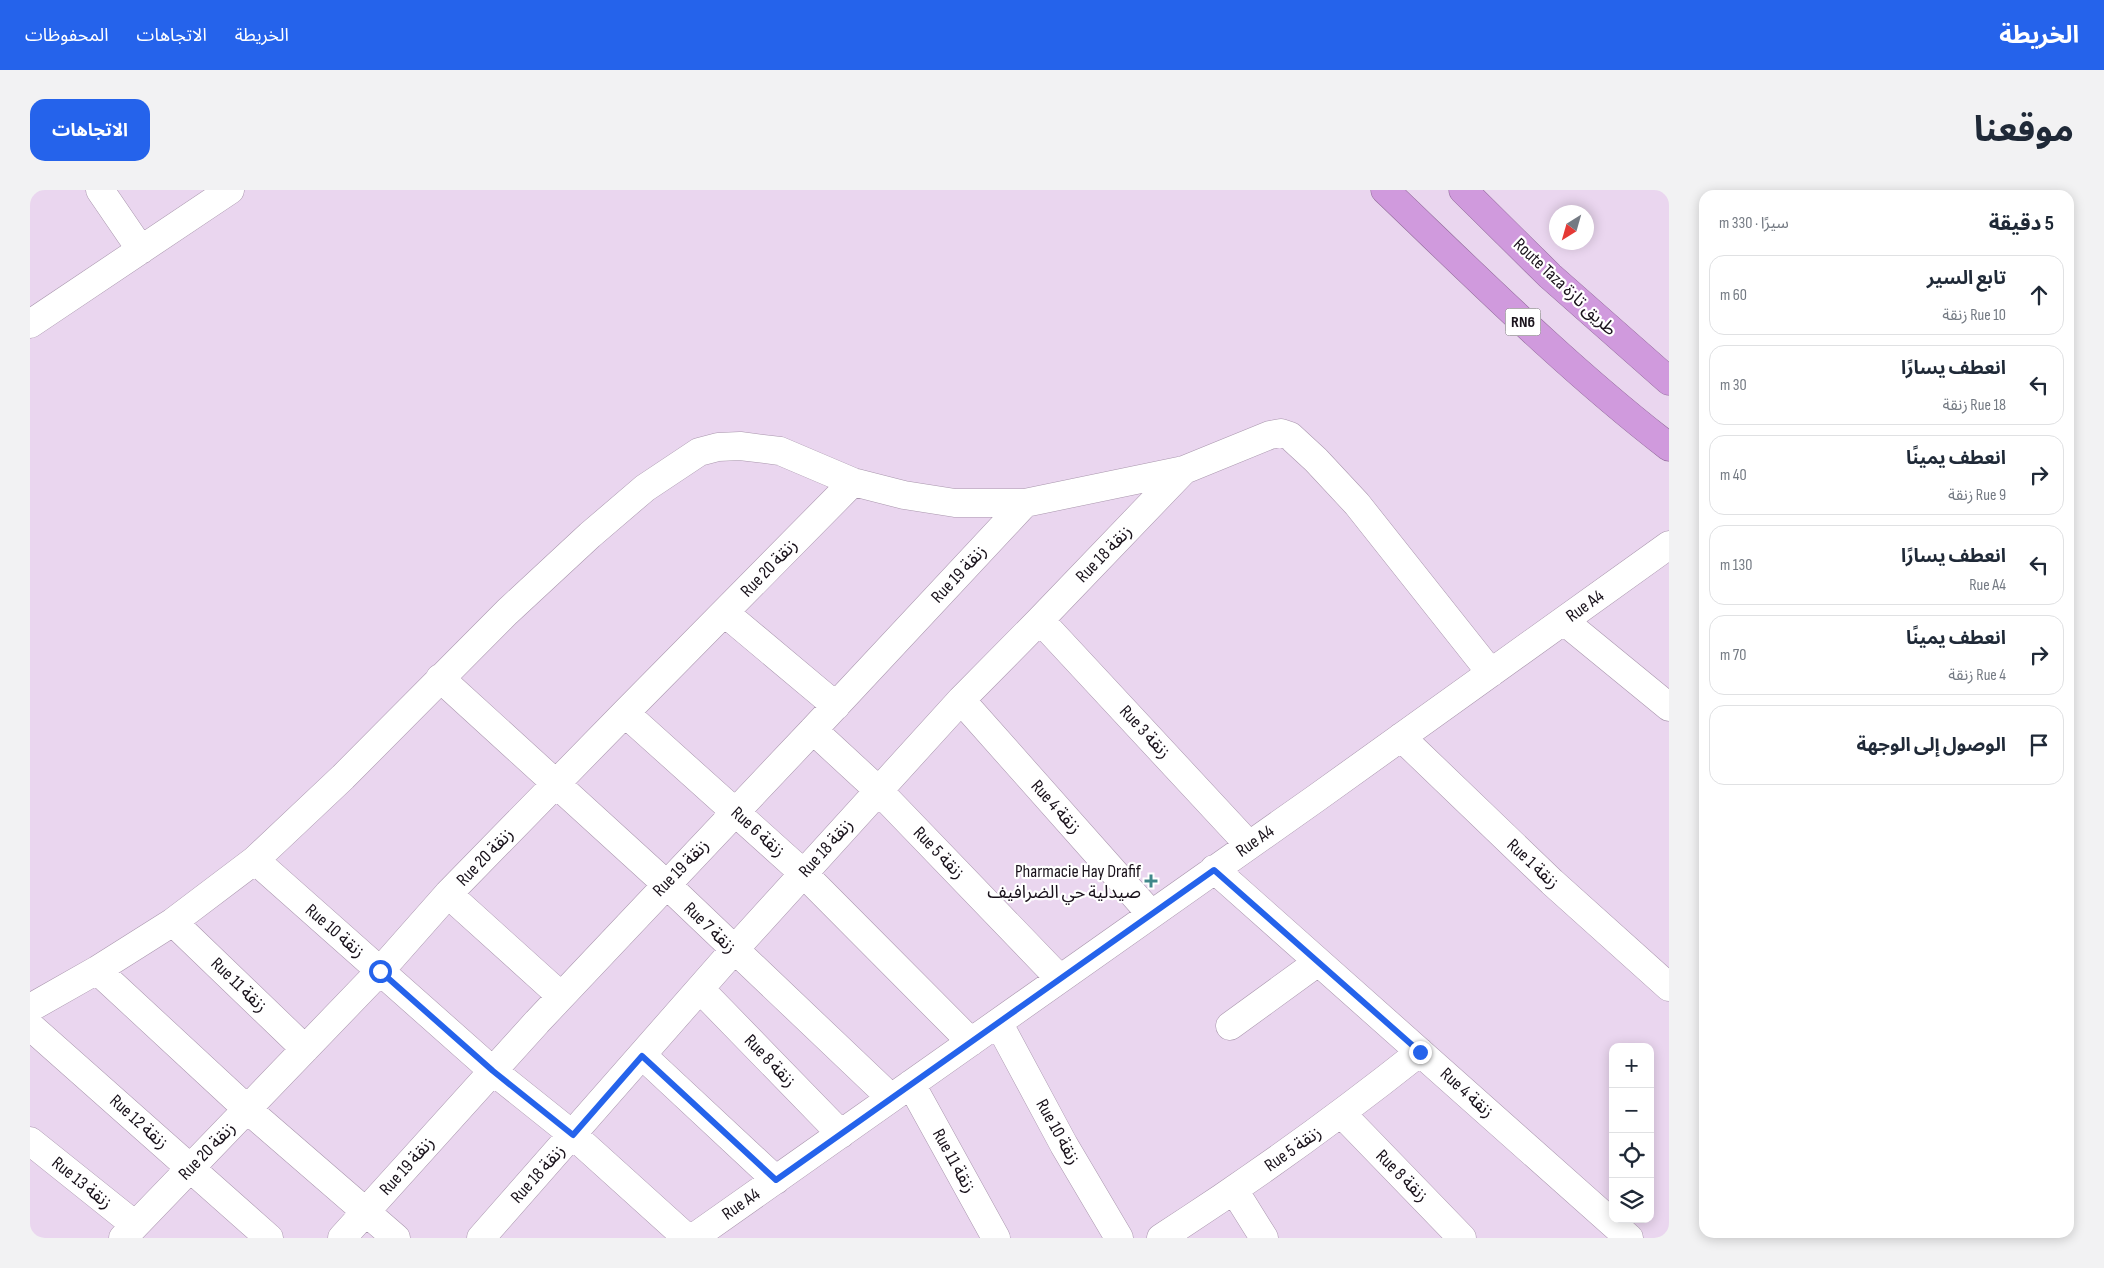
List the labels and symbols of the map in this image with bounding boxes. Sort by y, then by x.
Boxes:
north arrow [1549,205,1594,250]
street label: Route Taza طريق تازة [1509,234,1621,340]
road number: RN6 [1506,308,1540,336]
street label: Rue 18 زنقة [1072,521,1136,587]
street label: Rue 20 زنقة [736,535,802,601]
street label: Rue 19 زنقة [927,541,991,607]
street label: Rue A4 [1562,585,1608,627]
street label: Rue 3 زنقة [1115,701,1175,763]
street label: Rue 4 زنقة [1026,776,1086,838]
street label: Rue 6 زنقة [727,802,789,862]
street label: Rue 18 زنقة [794,814,858,882]
street label: Rue A4 [1232,820,1278,861]
street label: Rue 5 زنقة [909,822,969,884]
street label: Rue 20 زنقة [452,824,518,890]
street label: Rue 19 زنقة [649,835,713,901]
street label: Rue 1 زنقة [1503,835,1563,893]
place label: Pharmacie Hay Drafif صيدلية حي الضرافيف [987,861,1142,905]
marker: Pharmacie Hay Drafif صيدلية حي الضرافيف [1145,875,1157,887]
street label: Rue 7 زنقة [679,898,741,958]
street label: Rue 10 زنقة [301,900,369,962]
street label: Rue 11 زنقة [207,953,271,1017]
route start [369,960,392,983]
street label: Rue 8 زنقة [740,1030,800,1092]
route end [1409,1041,1432,1064]
street label: Rue 4 زنقة [1436,1063,1498,1123]
street label: Rue 12 زنقة [105,1090,173,1154]
street label: Rue 10 زنقة [1031,1096,1085,1168]
street label: Rue 20 زنقة [174,1118,240,1184]
street label: Rue 5 زنقة [1261,1122,1325,1176]
street label: Rue 11 زنقة [928,1125,980,1197]
street label: Rue 19 زنقة [375,1132,439,1200]
street label: Rue 18 زنقة [506,1140,570,1208]
street label: Rue 8 زنقة [1372,1146,1432,1206]
street label: Rue 13 زنقة [48,1152,116,1214]
street label: Rue A4 [718,1183,764,1224]

